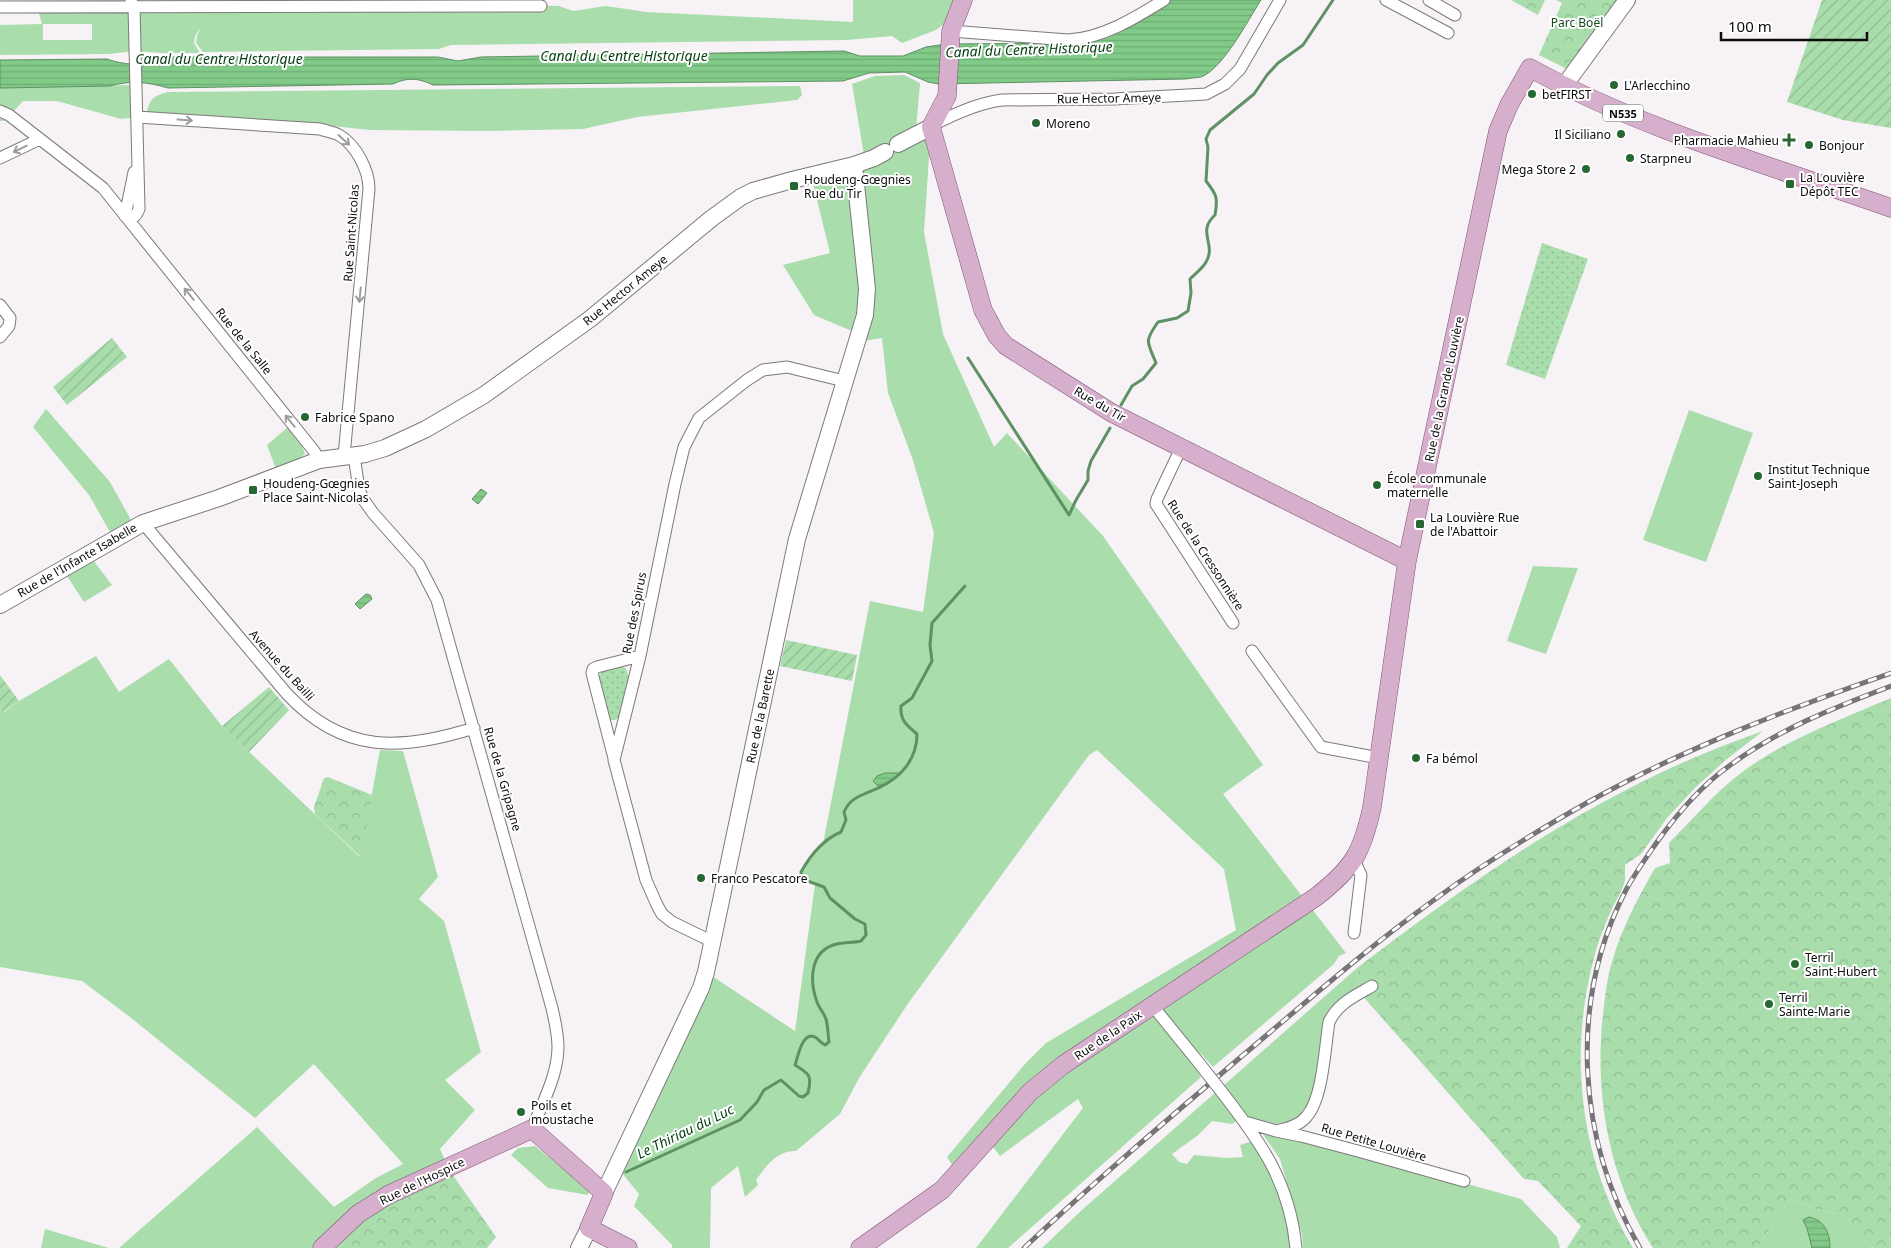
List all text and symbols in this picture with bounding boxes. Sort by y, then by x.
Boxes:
scale bar [1721,10,1867,42]
park label: Parc Boël [1551,14,1603,31]
text: 100 m [1728,16,1772,36]
water label: Canal du Centre Historique [945,37,1113,61]
water label: Canal du Centre Historique [540,46,708,65]
water label: Canal du Centre Historique [135,49,303,68]
place label: L'Arlecchino [1624,77,1690,94]
marker: L'Arlecchino [1608,79,1620,91]
place label: betFIRST [1542,86,1592,103]
marker: betFIRST [1526,88,1538,100]
street label: Rue Hector Ameye [1057,89,1161,107]
road number: N535 [1603,105,1643,122]
one-way arrow [177,115,193,124]
place label: Moreno [1046,115,1090,132]
marker: Moreno [1030,117,1042,129]
place label: Il Siciliano [1555,126,1611,143]
marker: Il Siciliano [1615,128,1627,140]
place label: Pharmacie Mahieu [1674,132,1779,149]
one-way arrow [338,134,351,146]
marker: Pharmacie Mahieu [1783,134,1795,146]
place label: Bonjour [1819,137,1864,154]
marker: Bonjour [1803,139,1815,151]
one-way arrow [13,144,28,154]
place label: Starpneu [1640,150,1692,167]
marker: Starpneu [1624,152,1636,164]
place label: Mega Store 2 [1501,161,1576,178]
marker: Mega Store 2 [1580,163,1592,175]
place label: La Louvière Dépôt TEC [1800,169,1865,200]
place label: Houdeng-Gœgnies Rue du Tir [804,171,911,202]
marker: La Louvière Dépôt TEC [1784,178,1796,190]
marker: Houdeng-Gœgnies Rue du Tir [788,180,800,192]
street label: Rue Saint-Nicolas [339,183,363,282]
street label: Rue Hector Ameye [579,250,671,329]
one-way arrow [355,287,365,303]
one-way arrow [183,288,194,301]
street label: Rue de la Salle [212,304,276,378]
street label: Rue de la Grande Louvière [1420,314,1468,463]
street label: Rue du Tir [1071,382,1129,426]
place label: Fabrice Spano [315,409,394,426]
marker: Fabrice Spano [299,411,311,423]
one-way arrow [285,415,296,428]
place label: Institut Technique Saint-Joseph [1768,461,1870,492]
place label: École communale maternelle [1387,470,1487,501]
marker: Institut Technique Saint-Joseph [1752,470,1764,482]
place label: Houdeng-Gœgnies Place Saint-Nicolas [263,475,370,506]
marker: École communale maternelle [1371,479,1383,491]
marker: Houdeng-Gœgnies Place Saint-Nicolas [247,484,259,496]
street label: Rue de la Cressonnière [1164,496,1248,614]
place label: La Louvière Rue de l'Abattoir [1430,509,1520,540]
marker: La Louvière Rue de l'Abattoir [1414,518,1426,530]
street label: Rue de l'Infante Isabelle [14,519,140,601]
street label: Rue des Spirus [618,570,650,655]
street label: Avenue du Bailli [246,626,318,704]
street label: Rue de la Barette [742,667,778,765]
street label: Rue de la Gripagne [480,725,526,833]
place label: Fa bémol [1426,750,1478,767]
marker: Fa bémol [1410,752,1422,764]
place label: Franco Pescatore [711,870,808,887]
marker: Franco Pescatore [695,872,707,884]
place label: Terril Saint-Hubert [1805,949,1877,980]
marker: Terril Saint-Hubert [1789,958,1801,970]
place label: Terril Sainte-Marie [1779,989,1850,1020]
marker: Terril Sainte-Marie [1763,998,1775,1010]
street label: Rue de la Paix [1071,1006,1146,1064]
place label: Poils et moustache [531,1097,594,1128]
water label: Le Thiriau du Luc [633,1099,737,1163]
marker: Poils et moustache [515,1106,527,1118]
street label: Rue Petite Louvière [1319,1119,1429,1165]
street label: Rue de l'Hospice [377,1153,468,1209]

